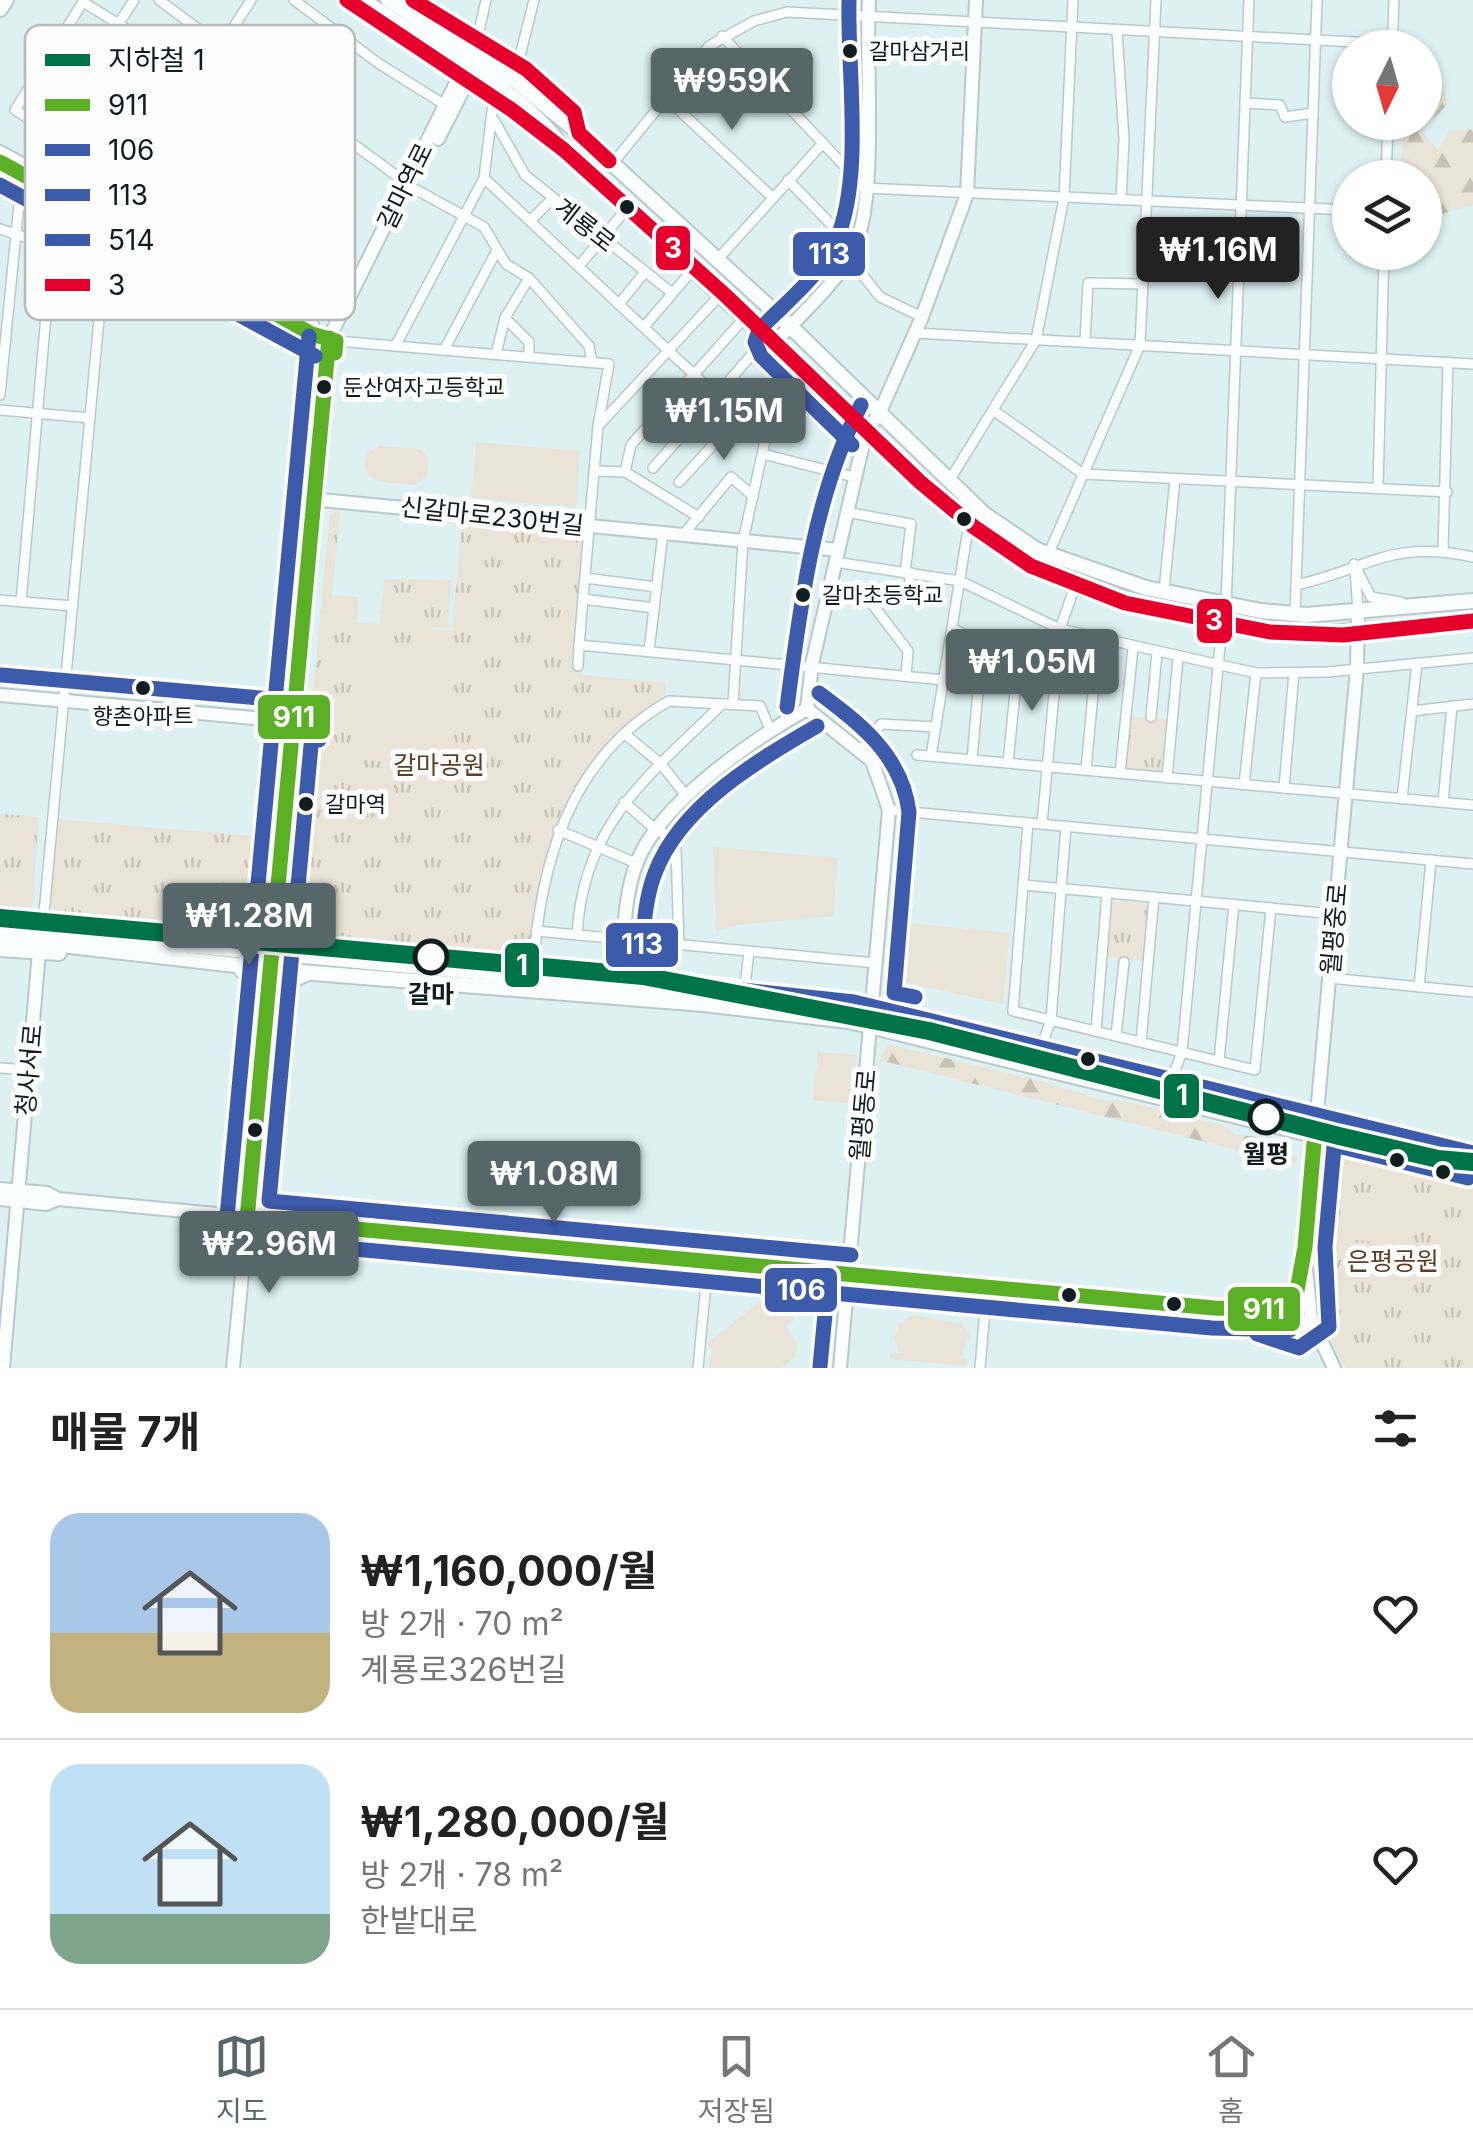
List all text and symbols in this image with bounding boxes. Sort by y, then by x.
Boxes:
legend [25,25,355,320]
north arrow [1332,30,1442,140]
map controls [1332,30,1442,270]
place label: 갈마삼거리 [869,38,970,64]
marker: 갈마삼거리 [840,41,860,61]
text: 지하철 1 [108,43,205,77]
pin: ₩959K [662,48,802,133]
text: ₩959K [673,61,791,100]
text: 911 [108,88,148,122]
text: 106 [108,133,154,167]
street label: 갈마역로 [371,138,439,234]
button: layers [1332,160,1442,270]
text: 113 [108,178,148,212]
street label: 계룡로 [549,192,621,258]
unlabelled marker [617,197,637,217]
pin: ₩1.16M [1137,217,1299,302]
text: 514 [108,223,155,257]
line badge: 3 [654,224,692,272]
line badge: 113 [791,230,867,278]
text: ₩1.16M [1158,230,1278,269]
text: 3 [664,231,682,265]
text: 113 [808,237,850,271]
text: 3 [108,268,125,302]
place label: 둔산여자고등학교 [343,374,505,400]
marker: 둔산여자고등학교 [314,377,334,397]
pin: ₩1.15M [643,378,805,463]
text: ₩1.15M [665,391,783,430]
street label: 신갈마로230번길 [399,491,585,541]
unlabelled marker [954,509,974,529]
place label: 갈마초등학교 [822,582,943,608]
marker: 갈마초등학교 [793,585,813,605]
line badge: 3 [1195,597,1234,645]
text: 3 [1205,603,1223,637]
pin: ₩1.05M [951,629,1113,714]
text: ₩1.05M [968,642,1096,681]
marker: 향촌아파트 [133,678,153,698]
line badge: 911 [256,693,332,741]
text: 911 [273,700,315,734]
place label: 향촌아파트 [92,703,194,729]
park label: 갈마공원 [393,750,485,780]
place label: 갈마역 [325,791,386,817]
marker: 갈마역 [296,794,316,814]
street label: 월평중로 [1315,882,1353,976]
pin: ₩1.28M [168,883,330,968]
text: ₩1.28M [185,896,313,935]
line badge: 113 [604,921,680,969]
text: 113 [621,927,663,961]
marker: 갈마 [414,940,448,974]
line badge: 1 [503,941,541,989]
text: 1 [516,948,528,982]
place label: 갈마 [408,979,454,1009]
street label: 청사서로 [10,1023,48,1117]
unlabelled marker [1078,1049,1098,1069]
street label: 월평동로 [844,1068,882,1162]
line badge: 1 [1162,1072,1201,1120]
text: 1 [1176,1078,1188,1112]
marker: 월평 [1249,1100,1283,1134]
unlabelled marker [245,1120,265,1140]
place label: 월평 [1243,1139,1289,1169]
pin: ₩1.08M [473,1141,635,1226]
unlabelled marker [1387,1150,1407,1170]
text: ₩1.08M [489,1154,619,1193]
unlabelled marker [1433,1162,1453,1182]
pin: ₩2.96M [188,1211,350,1296]
text: ₩2.96M [201,1224,337,1263]
park label: 은평공원 [1347,1246,1439,1276]
line badge: 106 [763,1266,839,1314]
text: 106 [776,1273,826,1307]
unlabelled marker [1059,1285,1079,1305]
line badge: 911 [1226,1285,1302,1333]
text: 911 [1243,1292,1285,1326]
unlabelled marker [1164,1294,1184,1314]
icon: filters [1368,1401,1423,1456]
text: 매물 7개 [50,1406,200,1457]
text: ₩1,160,000/월 [360,1545,657,1596]
icon: home [130,1553,250,1673]
icon: heart [1368,1586,1423,1641]
text: 방 2개 · 70 m² [360,1604,564,1643]
text: 계룡로326번길 [360,1650,566,1689]
text: ₩1,280,000/월 [360,1796,669,1847]
icon: home [130,1804,250,1924]
icon: heart [1368,1837,1423,1892]
text: 방 2개 · 78 m² [360,1855,563,1894]
text: 한밭대로 [360,1901,478,1940]
tab: 지도 [214,2029,269,2129]
tab: 저장됨 [698,2029,775,2129]
tab: 홈 [1204,2029,1259,2129]

